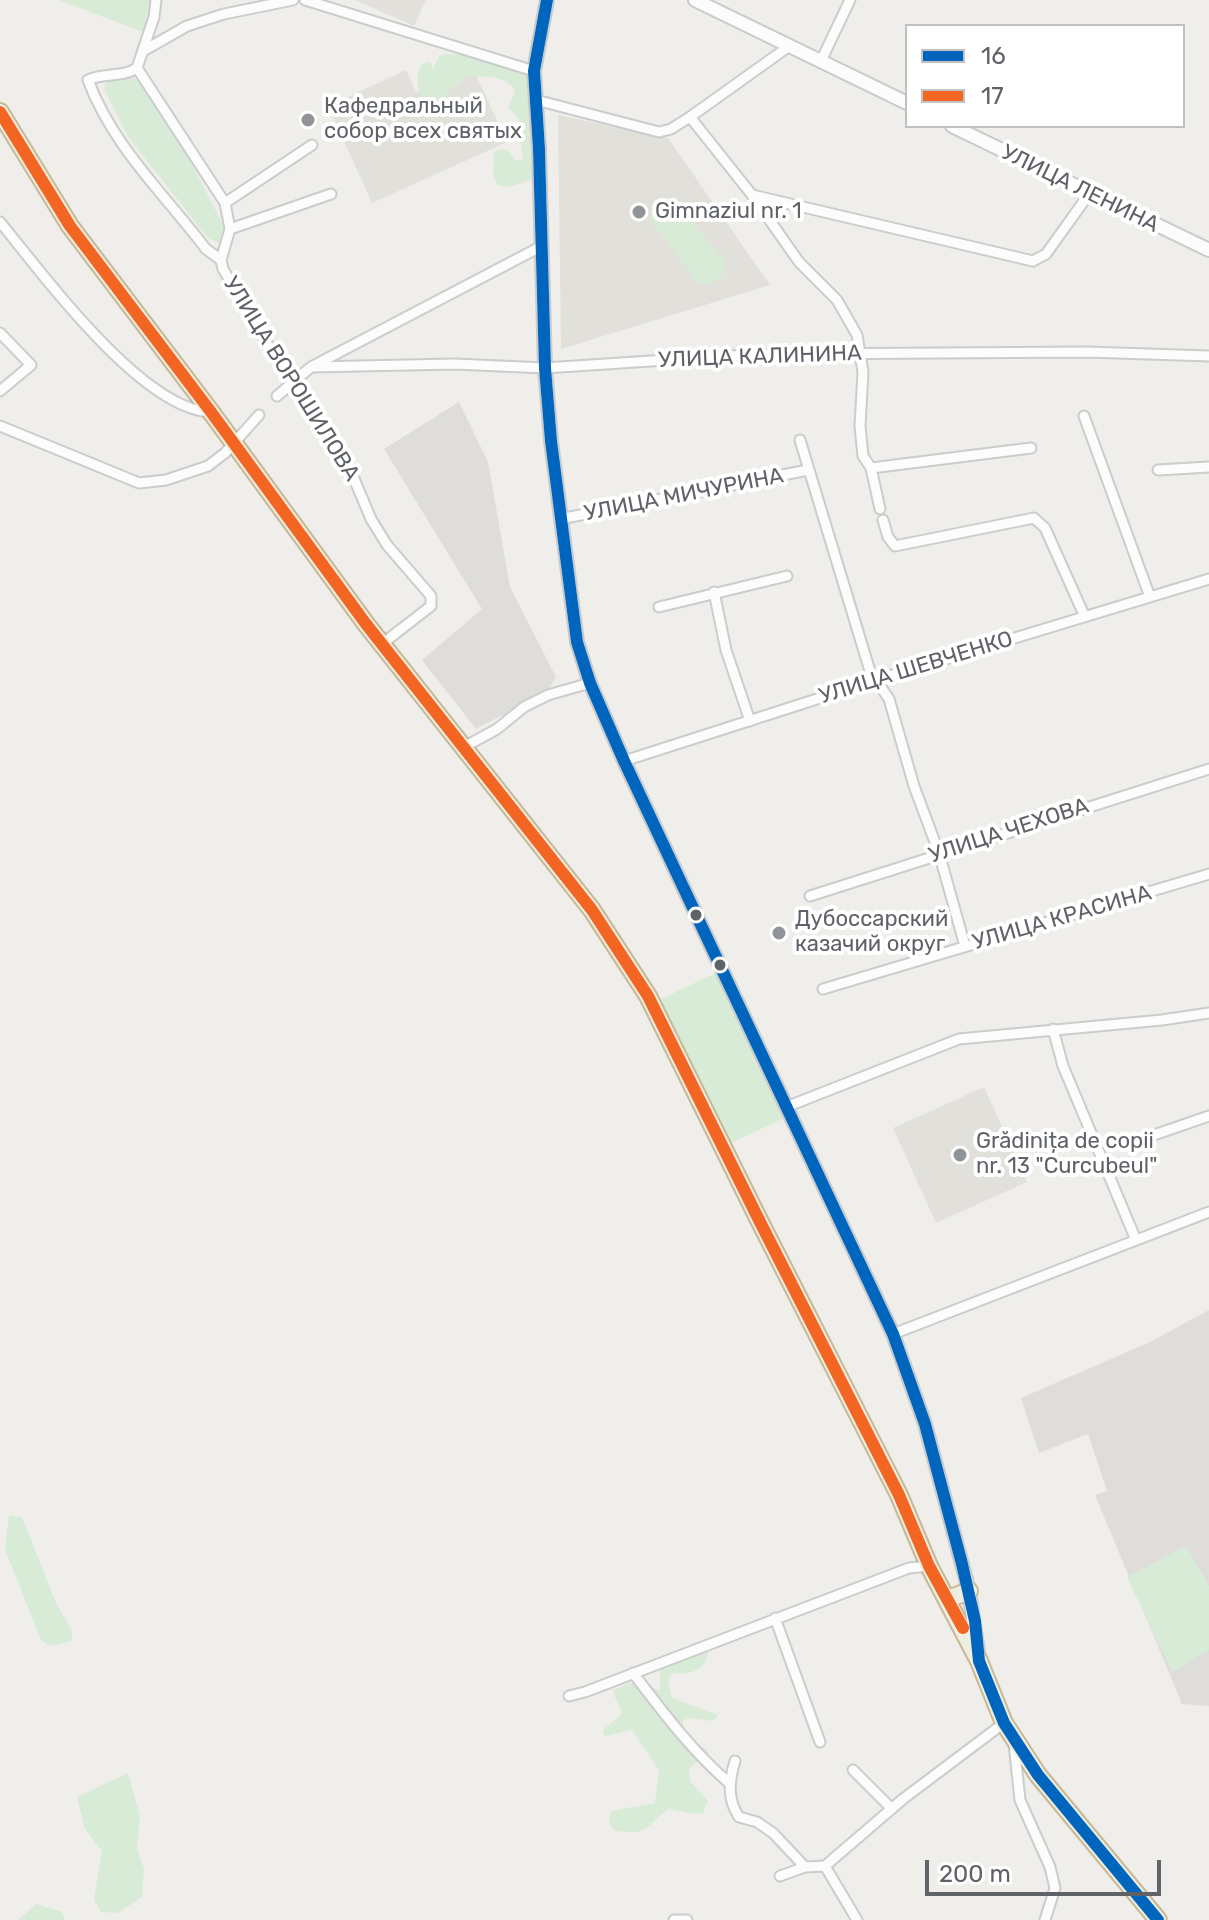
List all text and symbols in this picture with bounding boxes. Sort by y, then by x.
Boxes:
legend [905,24,1185,128]
text: 16 [981,42,1006,70]
text: 17 [981,82,1004,110]
place label: Кафедральный собор всех святых [324,94,522,146]
marker: Кафедральный собор всех святых [299,111,317,129]
street label: УЛИЦА ЛЕНИНА [997,140,1163,238]
place label: Gimnaziul nr. 1 [655,199,802,225]
marker: Gimnaziul nr. 1 [630,203,648,221]
street label: УЛИЦА ВОРОШИЛОВА [217,272,365,486]
street label: УЛИЦА КАЛИНИНА [658,340,862,374]
street label: УЛИЦА МИЧУРИНА [582,463,786,527]
street label: УЛИЦА ШЕВЧЕНКО [816,626,1016,710]
street label: УЛИЦА ЧЕХОВА [926,793,1092,869]
street label: УЛИЦА КРАСИНА [970,880,1154,956]
unlabelled marker [688,907,704,923]
place label: Дубоссарский казачий округ [795,907,948,958]
marker: Дубоссарский казачий округ [770,924,788,942]
unlabelled marker [712,957,728,973]
place label: Grădinița de copii nr. 13 "Curcubeul" [976,1129,1157,1180]
marker: Grădinița de copii nr. 13 "Curcubeul" [951,1146,969,1164]
scale bar [929,1844,1165,1894]
text: 200 m [939,1860,1011,1888]

